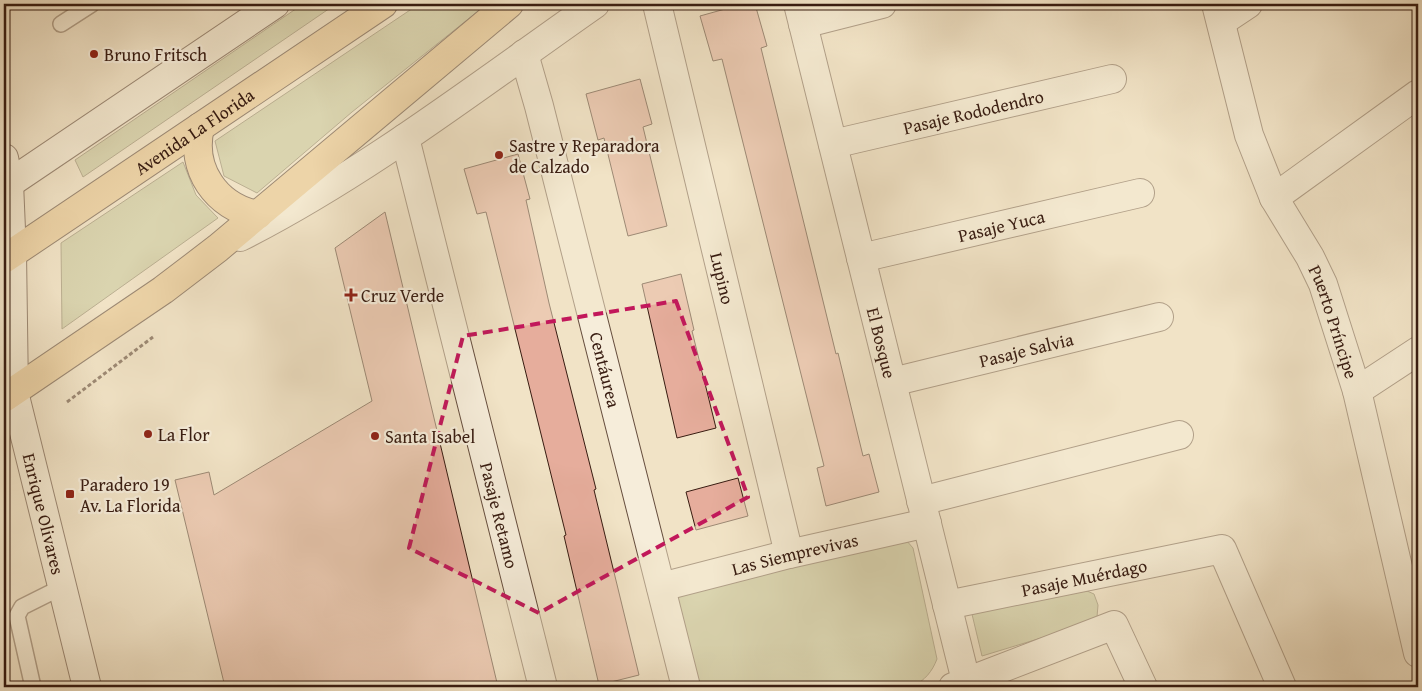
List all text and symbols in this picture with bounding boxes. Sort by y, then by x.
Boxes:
place label: Bruno Fritsch [104,41,207,68]
marker: Bruno Fritsch [88,48,100,60]
street label: Avenida La Florida [129,81,260,181]
street label: Pasaje Rododendro [900,82,1046,141]
place label: Sastre y Reparadora de Calzado [509,132,660,180]
marker: Sastre y Reparadora de Calzado [493,149,505,161]
street label: Pasaje Yuca [955,202,1048,248]
street label: Lupino [704,249,742,307]
street label: Puerto Príncipe [1302,260,1366,382]
place label: Cruz Verde [361,282,444,309]
marker: Cruz Verde [345,289,357,301]
street label: El Bosque [860,304,904,381]
street label: Pasaje Salvia [976,325,1076,374]
street label: Centáurea [583,329,628,411]
place label: La Flor [158,421,210,448]
place label: Santa Isabel [385,423,475,450]
marker: La Flor [142,428,154,440]
marker: Santa Isabel [369,430,381,442]
street label: Enrique Olivares [16,450,72,577]
street label: Pasaje Retamo [473,459,526,571]
place label: Paradero 19 Av. La Florida [80,471,181,519]
marker: Paradero 19 Av. La Florida [64,488,76,500]
street label: Las Siemprevivas [729,525,861,582]
street label: Pasaje Muérdago [1019,551,1149,603]

